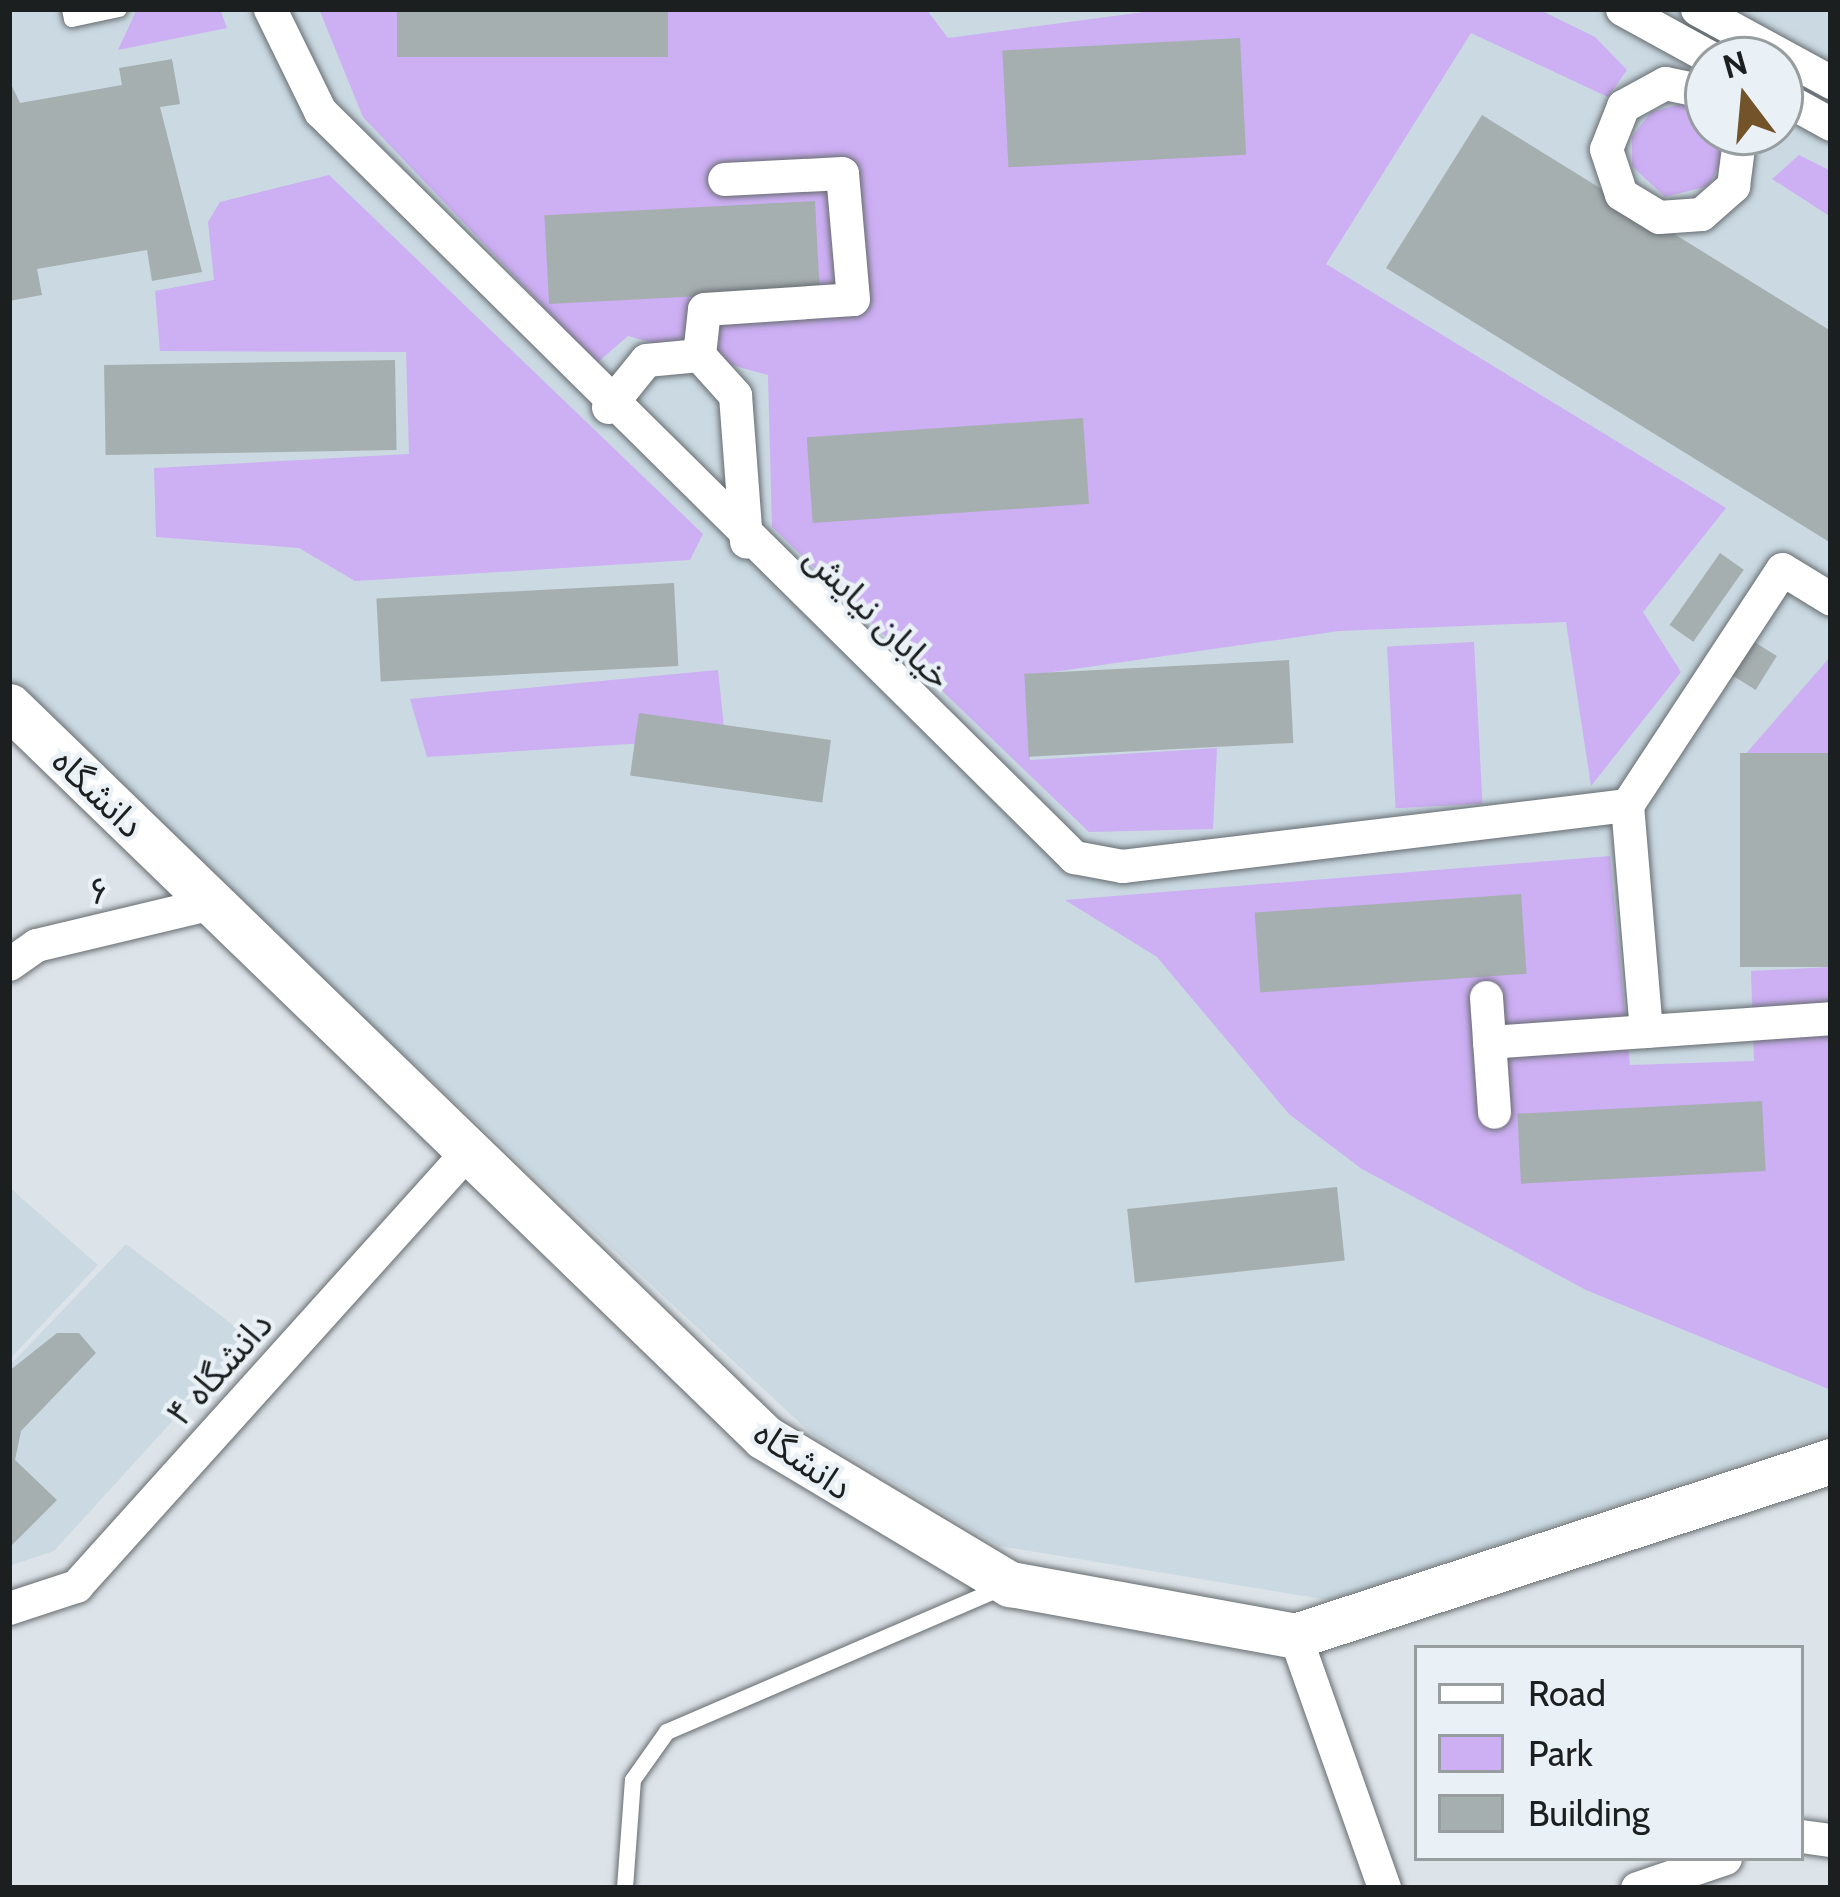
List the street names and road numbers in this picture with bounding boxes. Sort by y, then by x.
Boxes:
street label: خیابان نیایش [795,536,961,698]
street label: دانشگاه [44,739,152,847]
street label: ۶ [84,868,114,914]
street label: ۴ دانشگاه [157,1303,281,1435]
street label: دانشگاه [746,1411,860,1509]

